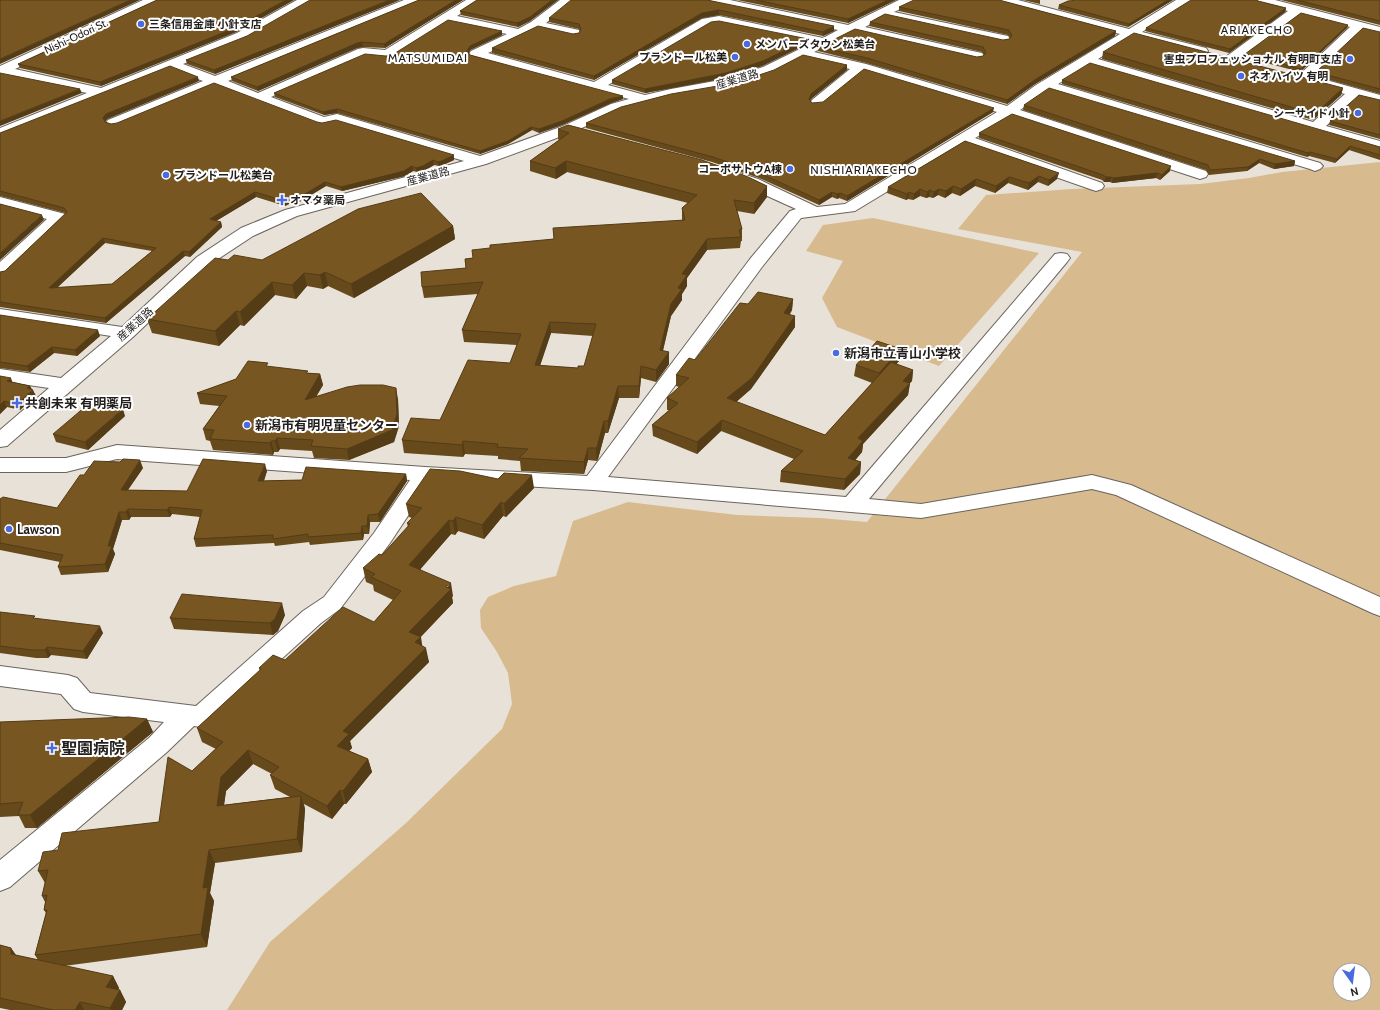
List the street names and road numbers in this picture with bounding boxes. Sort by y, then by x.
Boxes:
street label: Nishi-Odori St. [42,15,110,57]
street label: 産業道路 [714,66,760,92]
street label: 産業道路 [405,164,451,188]
street label: 産業道路 [114,304,156,344]

